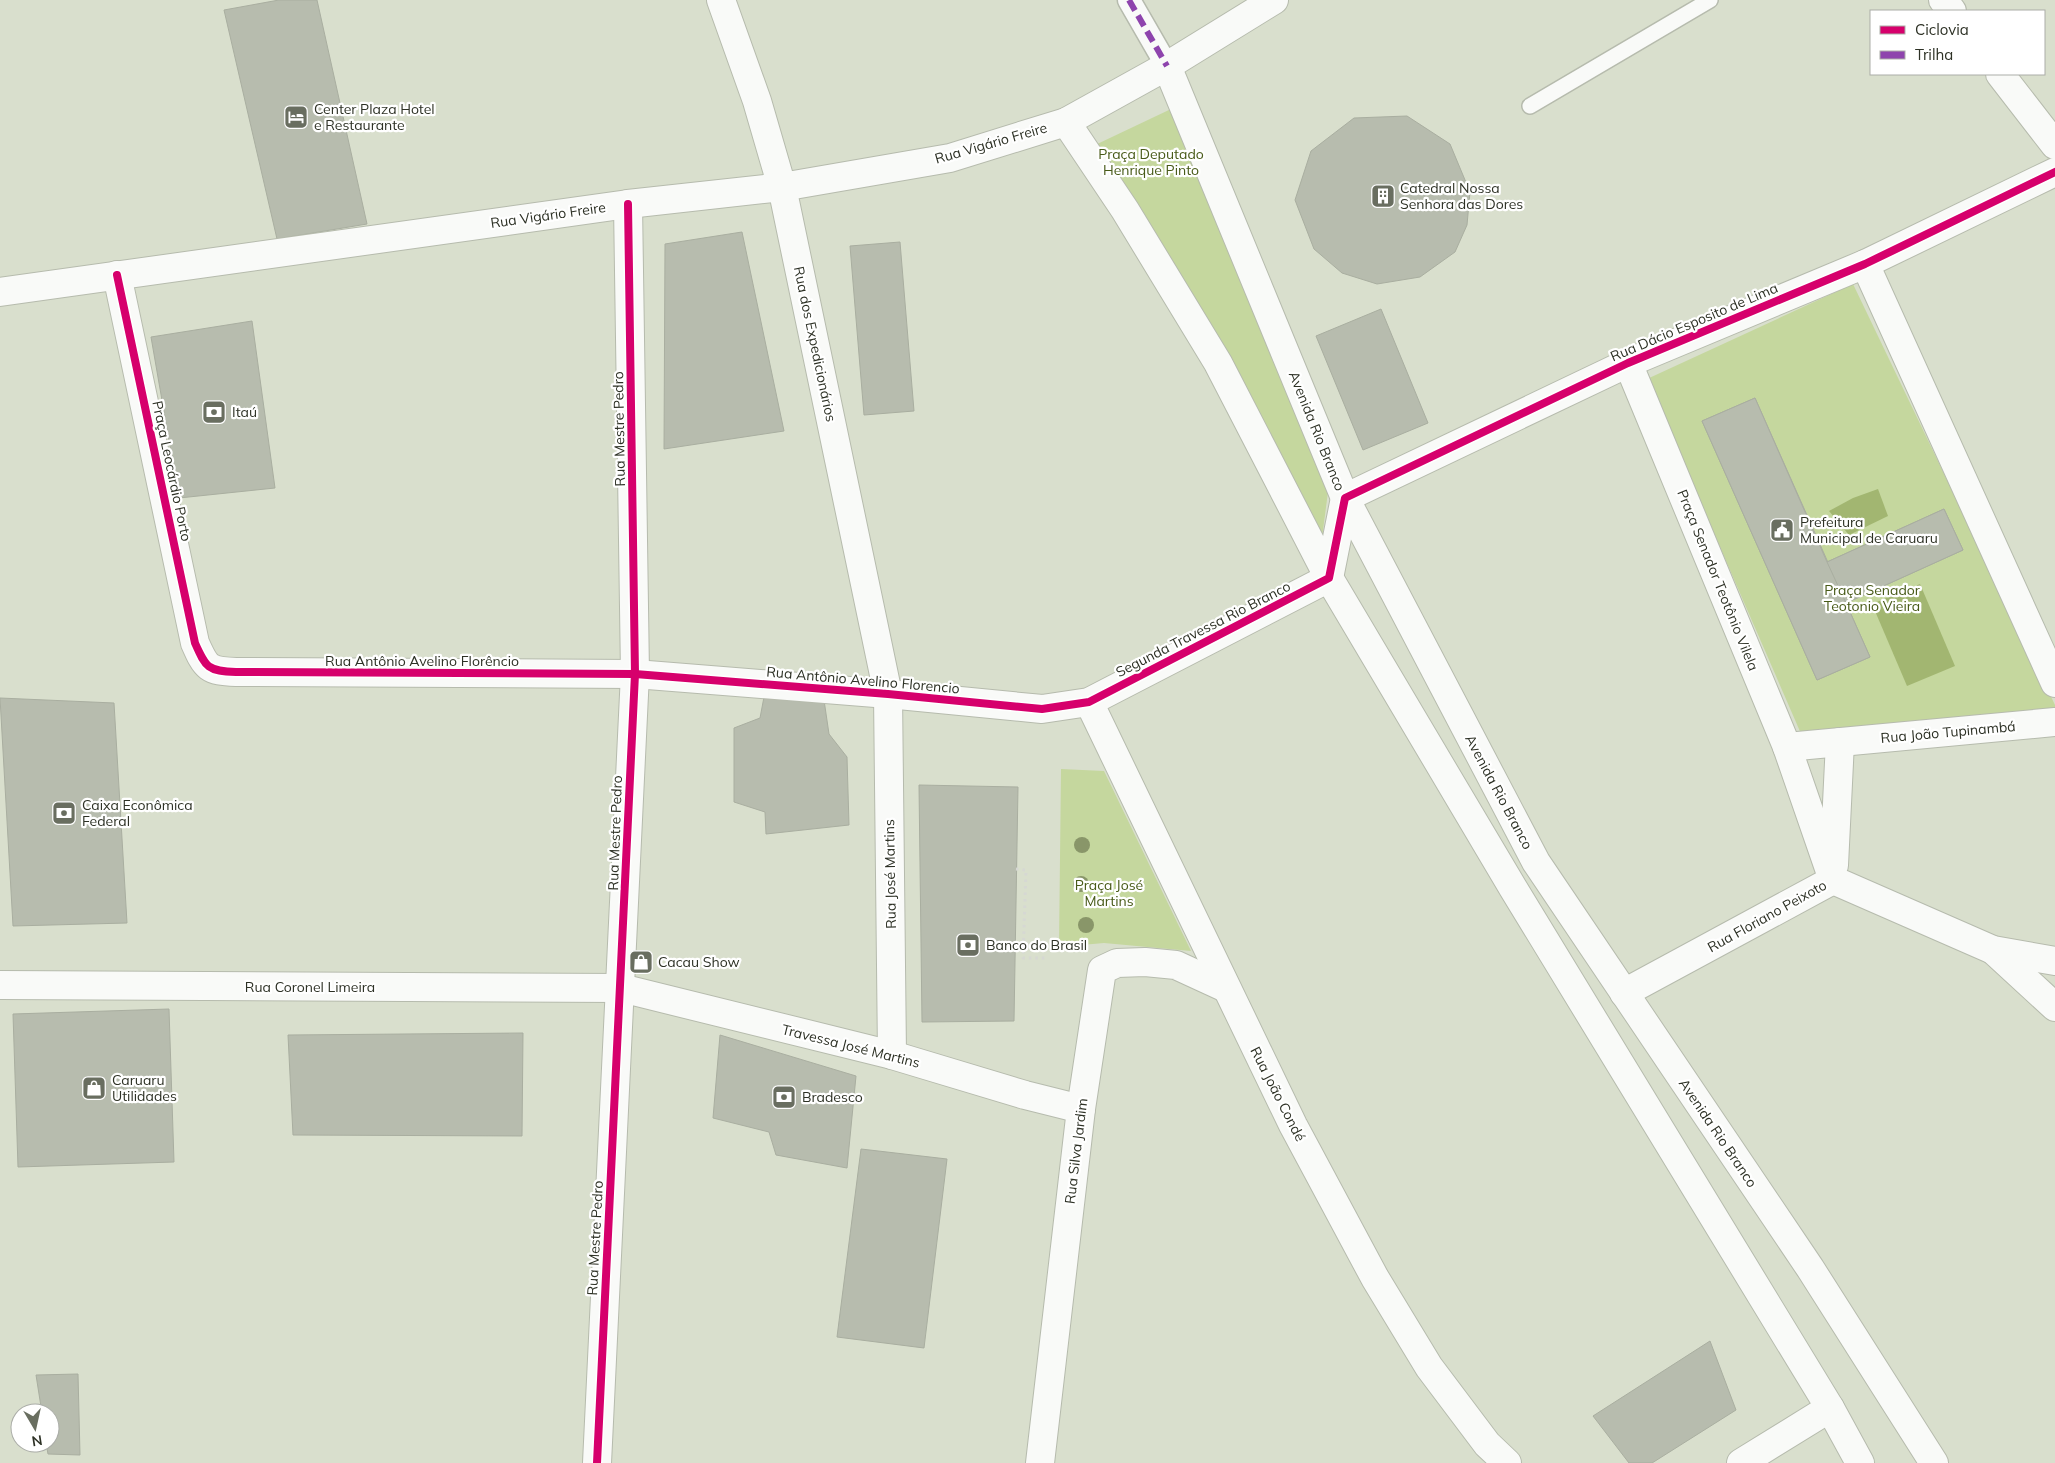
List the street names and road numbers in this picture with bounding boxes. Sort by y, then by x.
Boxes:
street label: Rua Vigário Freire [933,118,1049,168]
street label: Rua Vigário Freire [489,198,607,232]
street label: Rua dos Expedicionários [790,265,840,423]
street label: Rua Dácio Esposito de Lima [1608,279,1780,365]
street label: Avenida Rio Branco [1285,369,1349,493]
street label: Rua Mestre Pedro [609,371,629,487]
street label: Praça Leocárdio Porto [148,399,196,543]
street label: Praça Senador Teotônio Vilela [1673,487,1763,673]
street label: Segunda Travessa Rio Branco [1113,577,1293,681]
street label: Rua Antônio Avelino Florêncio [325,652,519,670]
street label: Rua Antônio Avelino Florencio [766,663,960,697]
street label: Rua João Tupinambá [1880,717,2016,747]
street label: Avenida Rio Branco [1461,732,1537,852]
street label: Rua Mestre Pedro [604,775,626,891]
street label: Rua José Martins [880,819,900,929]
street label: Rua Floriano Peixoto [1704,876,1830,956]
street label: Rua Coronel Limeira [245,978,375,996]
street label: Travessa José Martins [780,1020,922,1072]
street label: Rua João Condé [1246,1044,1310,1144]
street label: Avenida Rio Branco [1675,1075,1761,1191]
street label: Rua Silva Jardim [1061,1097,1091,1205]
street label: Rua Mestre Pedro [583,1180,607,1296]

